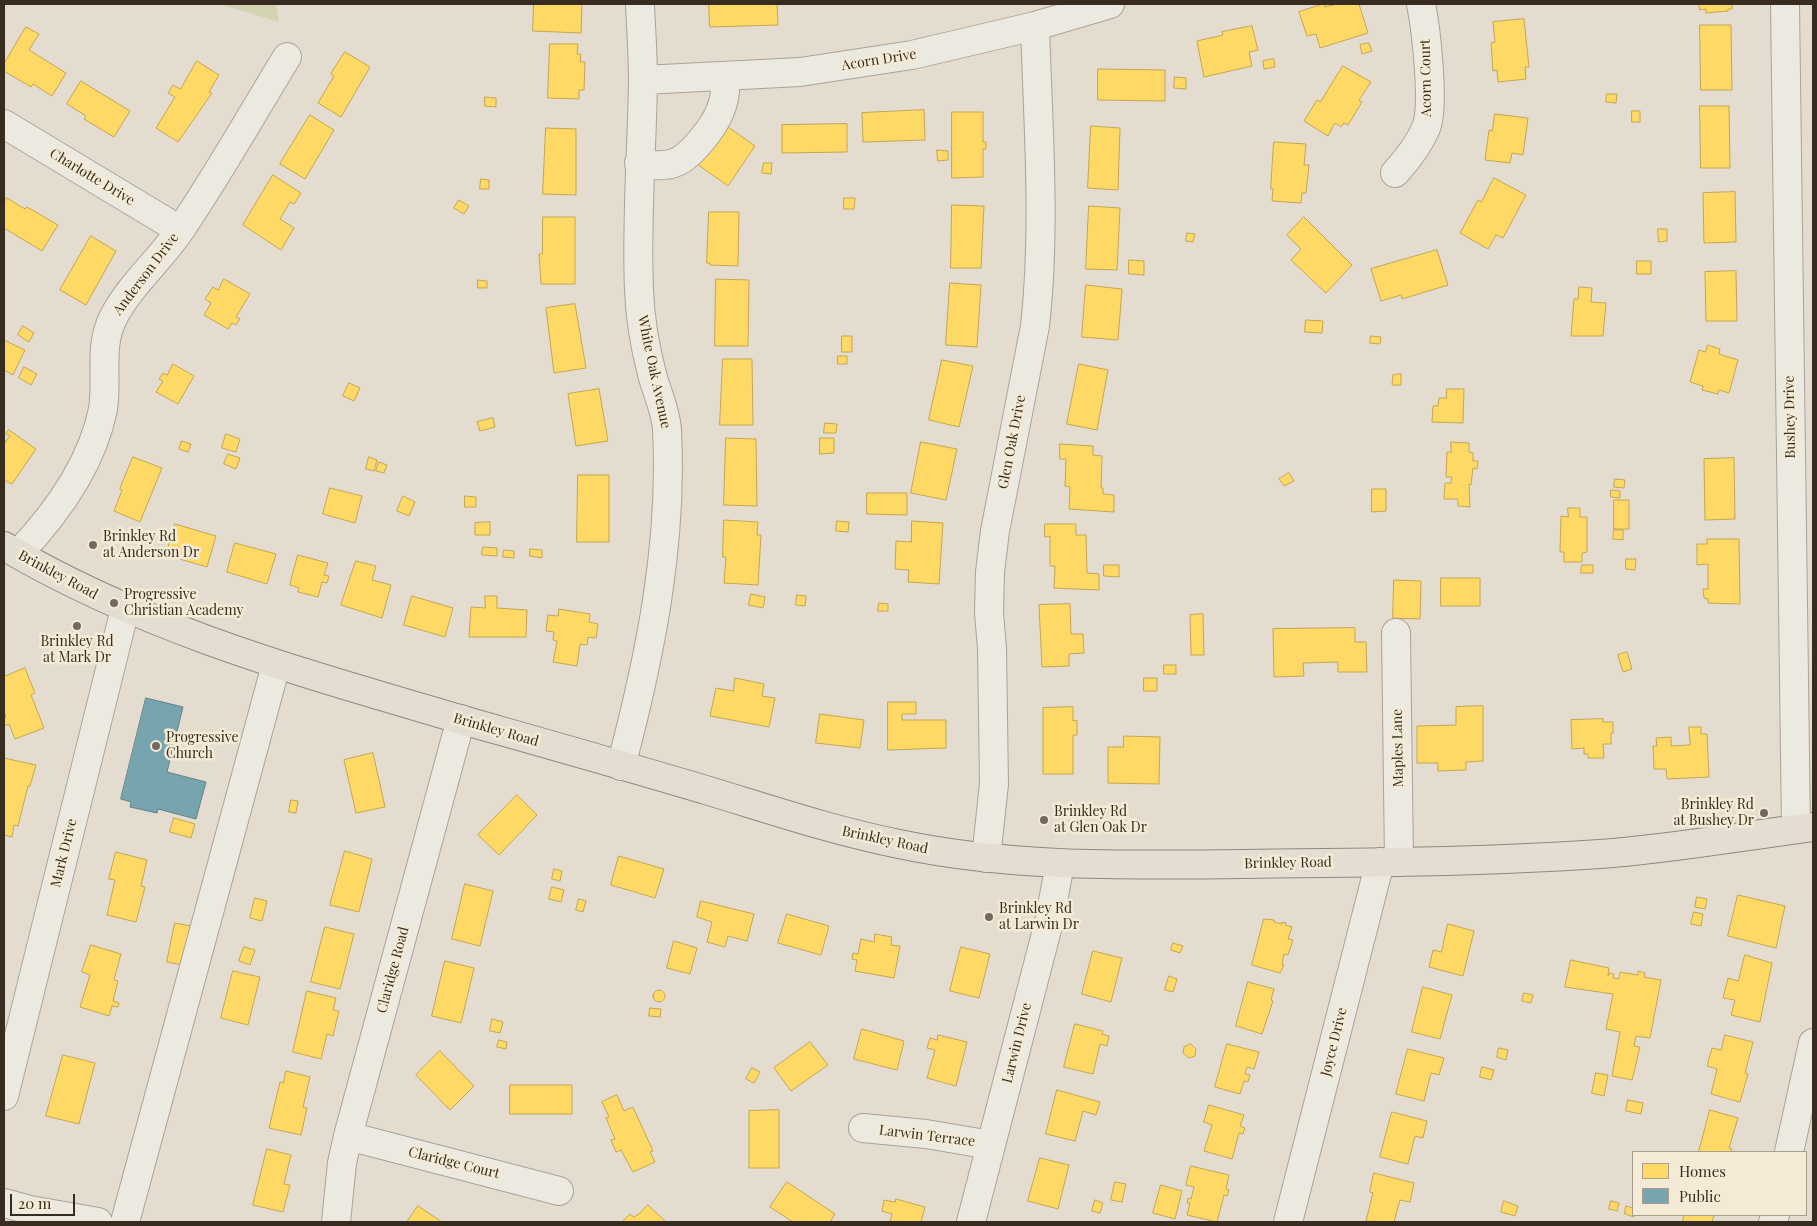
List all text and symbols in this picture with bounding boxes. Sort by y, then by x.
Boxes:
street label: Acorn Court [1417,39,1435,117]
street label: Acorn Drive [840,46,918,74]
street label: Charlotte Drive [46,145,138,209]
street label: Anderson Drive [110,230,182,318]
street label: White Oak Avenue [634,314,674,430]
street label: Bushey Drive [1781,375,1799,459]
street label: Glen Oak Drive [995,394,1029,490]
place label: Brinkley Rd at Anderson Dr [103,529,199,562]
marker: Brinkley Rd at Anderson Dr [87,539,99,551]
street label: Brinkley Road [15,547,101,603]
place label: Progressive Christian Academy [124,587,244,620]
marker: Progressive Christian Academy [108,597,120,609]
marker: Brinkley Rd at Mark Dr [71,620,83,632]
place label: Brinkley Rd at Mark Dr [40,634,114,666]
street label: Maples Lane [1389,709,1407,787]
street label: Brinkley Road [451,710,541,750]
place label: Progressive Church [166,730,239,762]
marker: Progressive Church [150,740,162,752]
place label: Brinkley Rd at Bushey Dr [1673,797,1754,830]
place label: Brinkley Rd at Glen Oak Dr [1054,804,1147,836]
marker: Brinkley Rd at Bushey Dr [1758,807,1770,819]
marker: Brinkley Rd at Glen Oak Dr [1038,814,1050,826]
street label: Mark Drive [47,817,81,889]
street label: Brinkley Road [840,823,930,857]
street label: Brinkley Road [1244,854,1332,872]
place label: Brinkley Rd at Larwin Dr [999,901,1079,934]
marker: Brinkley Rd at Larwin Dr [983,911,995,923]
street label: Claridge Road [373,925,413,1015]
street label: Larwin Drive [999,1001,1035,1085]
street label: Joyce Drive [1317,1006,1351,1078]
street label: Larwin Terrace [878,1122,976,1150]
street label: Claridge Court [407,1144,501,1182]
legend [1632,1151,1807,1216]
text: Homes [1679,1161,1726,1181]
scale bar [12,1184,78,1216]
text: Public [1679,1186,1721,1206]
text: 20 m [18,1193,51,1213]

